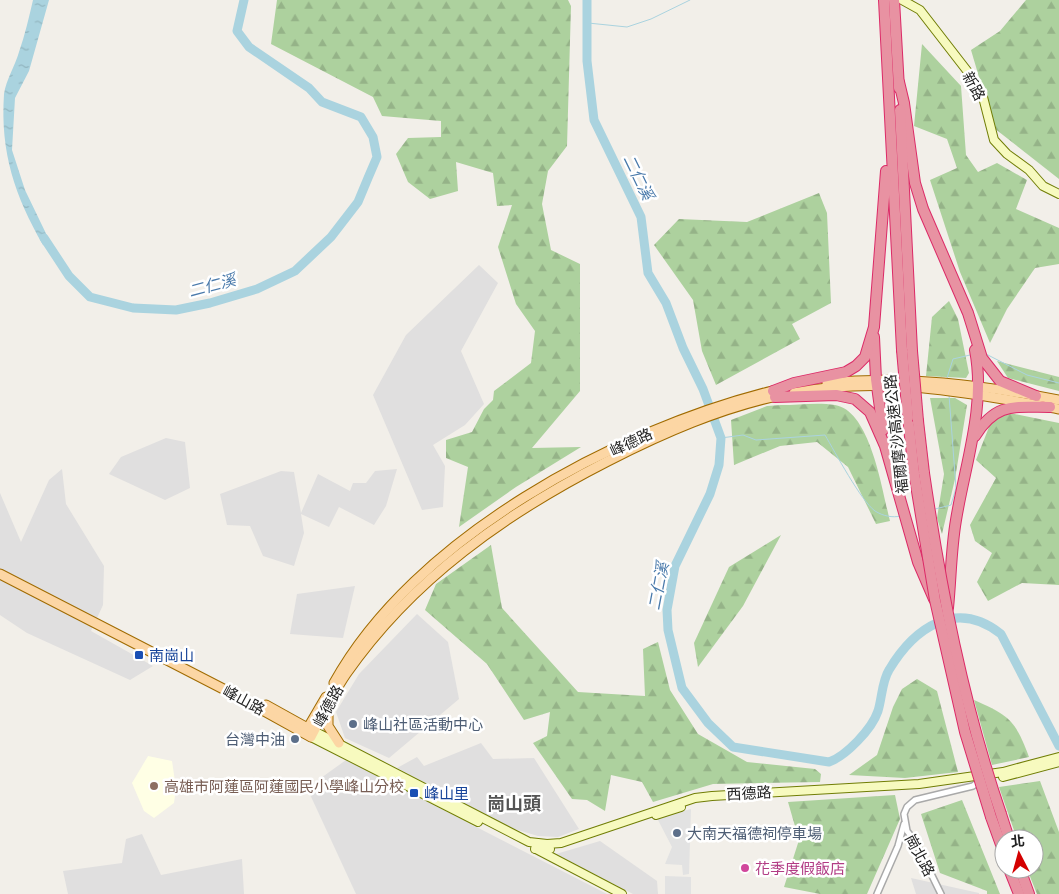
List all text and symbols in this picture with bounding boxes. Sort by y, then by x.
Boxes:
street label: 新路 [958,68,990,104]
water label: 二仁溪 [619,151,660,205]
water label: 二仁溪 [186,268,240,302]
street label: 福爾摩沙高速公路 [879,373,913,495]
street label: 峰德路 [606,423,656,461]
water label: 二仁溪 [643,558,674,612]
place label: 南崗山 [149,645,194,666]
marker: 南崗山 [133,649,145,661]
street label: 峰山路 [219,680,269,720]
street label: 峰德路 [308,681,348,731]
place label: 峰山社區活動中心 [363,714,483,735]
marker: 峰山社區活動中心 [347,718,359,730]
place label: 台灣中油 [225,729,285,750]
marker: 台灣中油 [289,733,301,745]
place label: 高雄市阿蓮區阿蓮國民小學峰山分校 [164,776,404,797]
marker: 高雄市阿蓮區阿蓮國民小學峰山分校 [148,780,160,792]
street label: 西德路 [726,781,772,805]
place label: 峰山里 [424,783,469,804]
marker: 峰山里 [408,787,420,799]
district label: 崗山頭 [487,791,541,815]
place label: 大南天福德祠停車場 [687,823,822,844]
marker: 大南天福德祠停車場 [671,827,683,839]
north arrow [994,829,1044,879]
street label: 崗北路 [900,830,940,880]
text: 北 [1010,830,1026,851]
place label: 花季度假飯店 [755,858,845,879]
marker: 花季度假飯店 [739,862,751,874]

